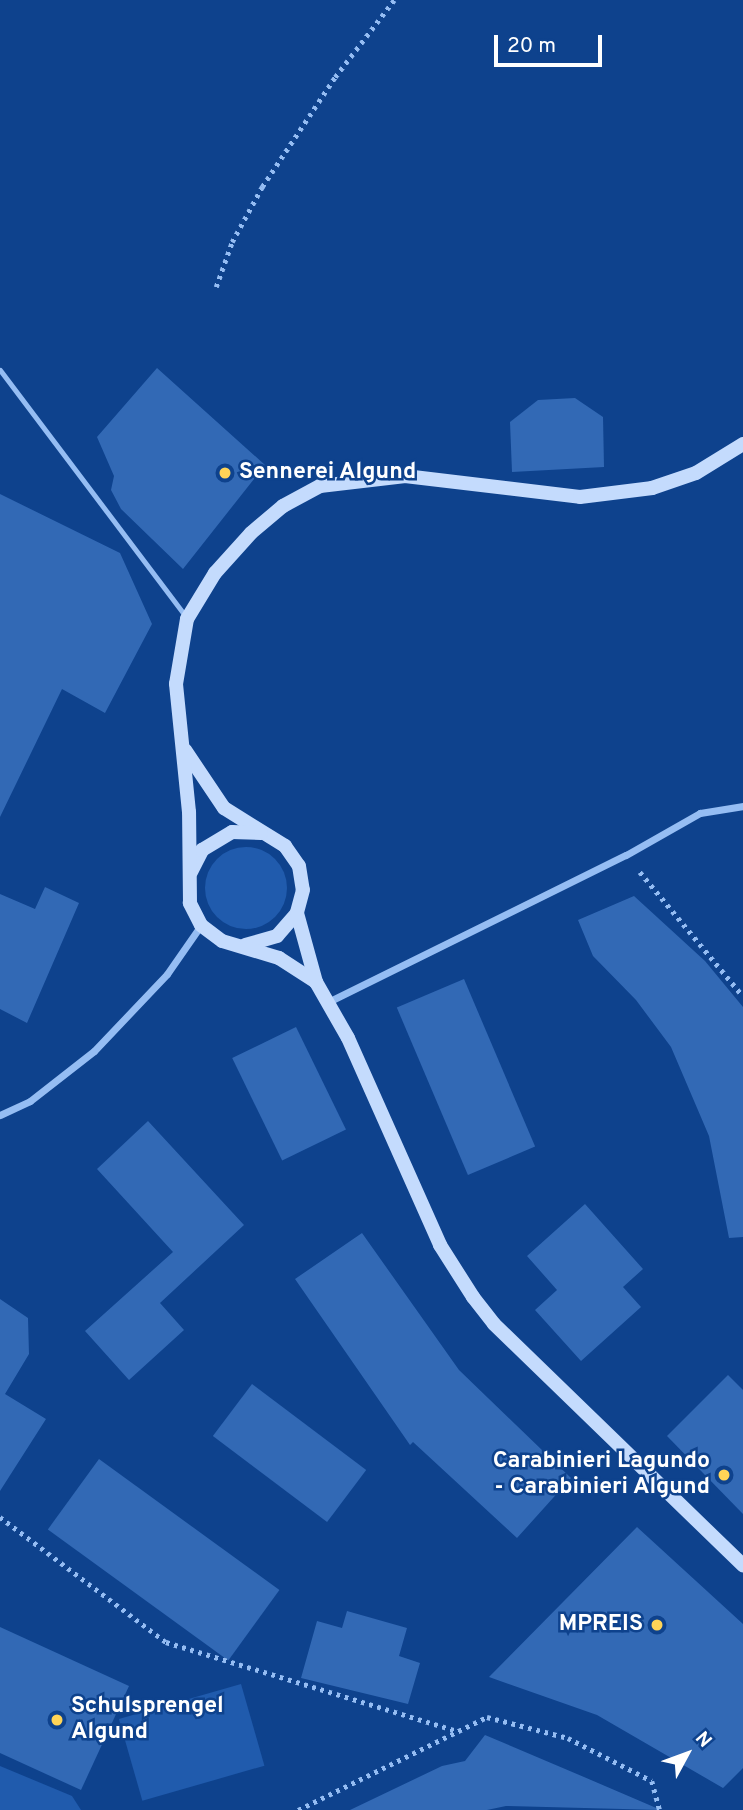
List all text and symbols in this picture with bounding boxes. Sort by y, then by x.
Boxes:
scale bar [498,21,606,65]
text: 20 m [507,33,556,60]
place label: Sennerei Algund [239,459,417,487]
marker: Sennerei Algund [217,465,233,481]
place label: Carabinieri Lagundo - Carabinieri Algund [493,1448,710,1502]
marker: Carabinieri Lagundo - Carabinieri Algund [716,1467,732,1483]
place label: MPREIS [559,1611,643,1639]
marker: MPREIS [649,1617,665,1633]
place label: Schulsprengel Algund [71,1693,224,1747]
marker: Schulsprengel Algund [49,1712,65,1728]
north arrow [652,1719,722,1789]
text: N [689,1727,716,1753]

